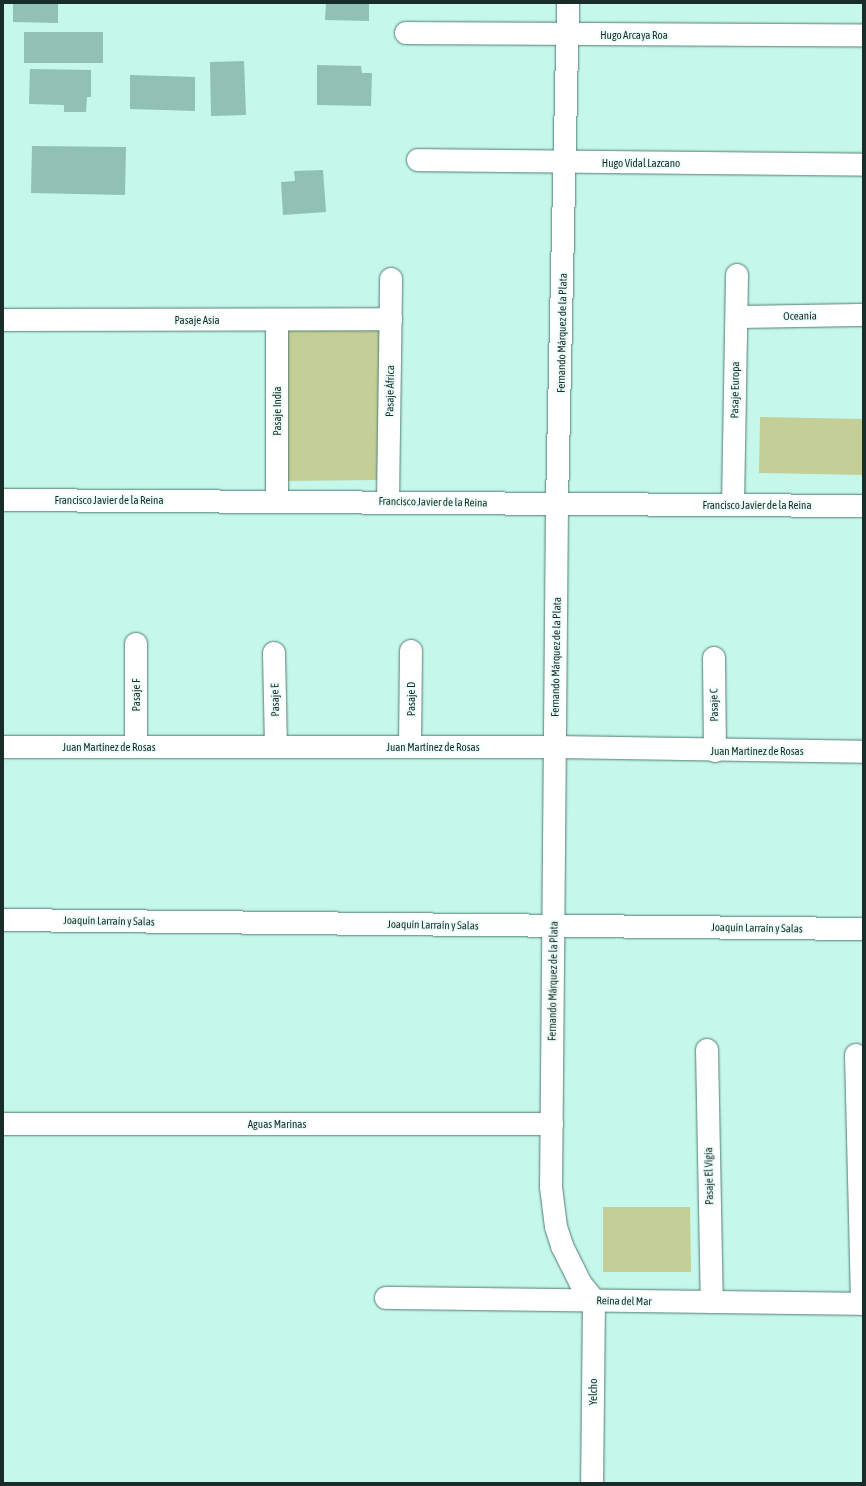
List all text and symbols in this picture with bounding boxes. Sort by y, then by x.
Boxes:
street label: Hugo Arcaya Roa [600,28,668,42]
street label: Hugo Vidal Lazcano [602,156,680,170]
street label: Fernando Márquez de la Plata [554,273,570,393]
street label: Oceanía [783,309,817,323]
street label: Pasaje Asia [174,313,220,327]
street label: Pasaje Europa [728,361,742,419]
street label: Pasaje África [383,365,397,417]
street label: Pasaje India [270,386,284,436]
street label: Francisco Javier de la Reina [54,493,164,507]
street label: Francisco Javier de la Reina [378,494,488,510]
street label: Francisco Javier de la Reina [702,498,812,512]
street label: Fernando Márquez de la Plata [548,597,564,717]
street label: Pasaje F [129,679,143,711]
street label: Pasaje D [404,682,418,716]
street label: Pasaje E [268,683,282,717]
street label: Pasaje C [707,688,721,722]
street label: Juan Martínez de Rosas [62,740,156,754]
street label: Juan Martínez de Rosas [386,740,480,754]
street label: Juan Martínez de Rosas [710,744,804,758]
street label: Joaquín Larraín y Salas [63,914,155,928]
street label: Joaquín Larraín y Salas [387,918,479,932]
street label: Fernando Márquez de la Plata [545,921,561,1041]
street label: Joaquín Larraín y Salas [711,921,803,935]
street label: Aguas Marinas [248,1117,306,1131]
street label: Pasaje El Vigia [702,1147,716,1205]
street label: Reina del Mar [596,1294,652,1308]
street label: Yelcho [586,1379,600,1405]

